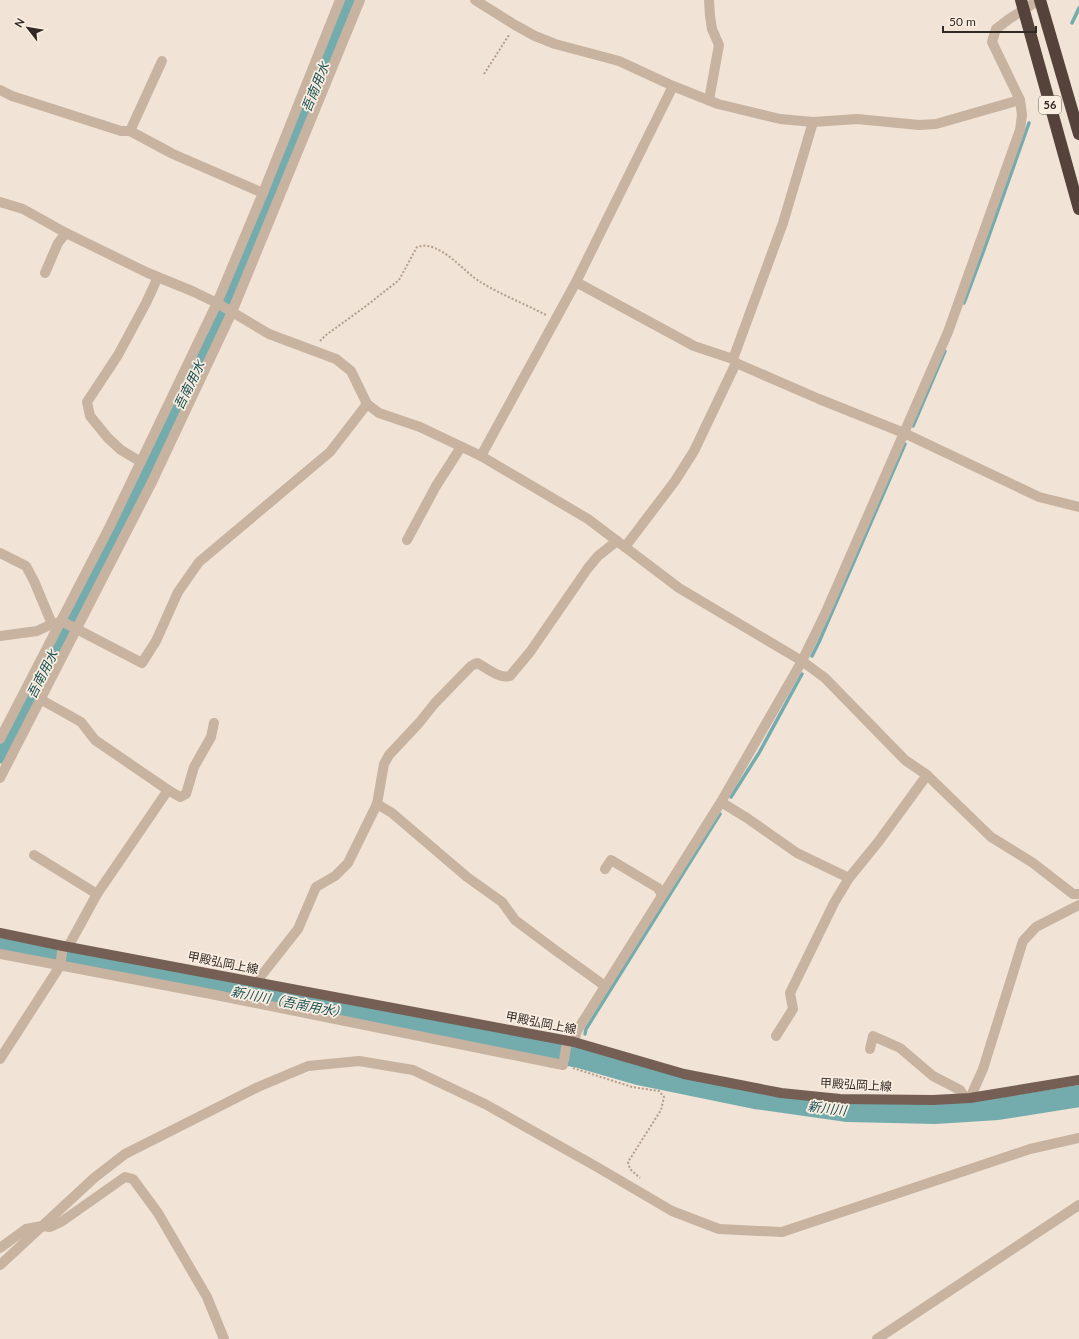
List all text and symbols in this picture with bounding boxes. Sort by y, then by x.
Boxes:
north arrow [8,8,48,48]
scale bar [943,8,1036,34]
text: 50 m [949,14,976,29]
text: N [11,16,27,30]
water label: 吾南用水 [298,58,333,114]
road number: 56 [1039,96,1061,114]
water label: 吾南用水 [170,356,208,412]
water label: 吾南用水 [23,645,62,701]
street label: 甲殿弘岡上線 [186,948,260,977]
water label: 新川川（吾南用水） [230,983,348,1021]
street label: 甲殿弘岡上線 [504,1008,578,1037]
street label: 甲殿弘岡上線 [820,1075,892,1094]
water label: 新川川 [807,1098,849,1119]

